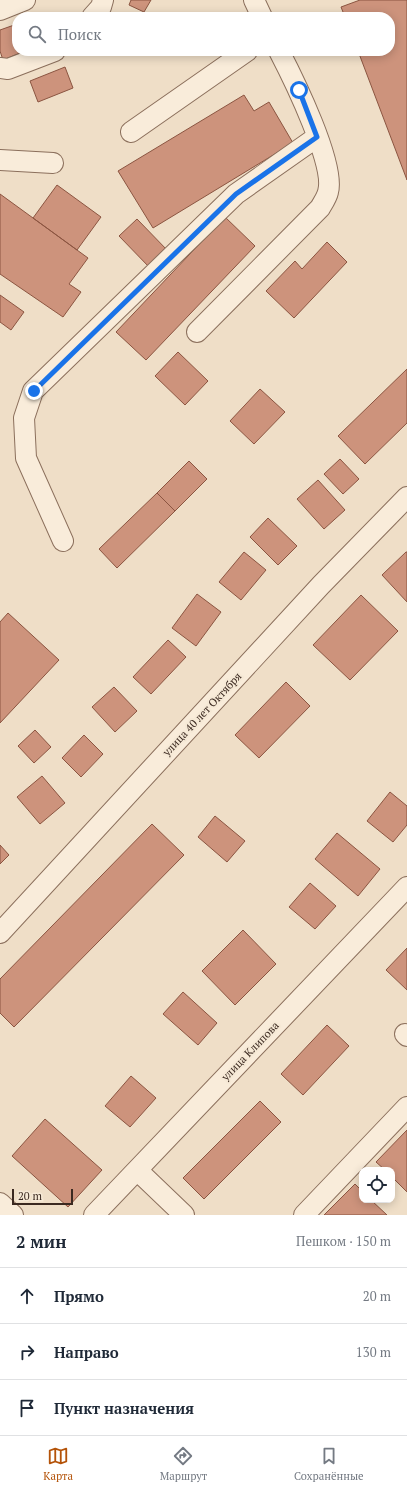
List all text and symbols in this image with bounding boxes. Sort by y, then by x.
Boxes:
search box [12,12,395,56]
icon: search [26,23,48,45]
text: Поиск [58,24,101,44]
route start [290,81,308,99]
route end [25,382,43,400]
street label: улица 40 лет Октября [159,669,245,760]
street label: улица Клипова [218,1018,282,1084]
map controls [359,1167,395,1203]
button: locate [359,1167,395,1203]
scale bar [12,1187,73,1206]
text: 20 m [18,1189,42,1203]
text: 2 мин [16,1230,66,1253]
text: Пешком · 150 m [296,1232,391,1250]
icon: ahead [16,1285,38,1307]
text: Прямо [54,1286,104,1306]
text: 20 m [363,1287,391,1305]
icon: right [16,1341,38,1363]
text: Направо [54,1342,119,1362]
text: 130 m [356,1343,391,1361]
icon: arrive [16,1397,38,1419]
text: Пункт назначения [54,1398,194,1418]
tab: Карта [43,1445,73,1483]
tab: Маршрут [160,1445,207,1483]
tab: Сохранённые [294,1445,364,1483]

